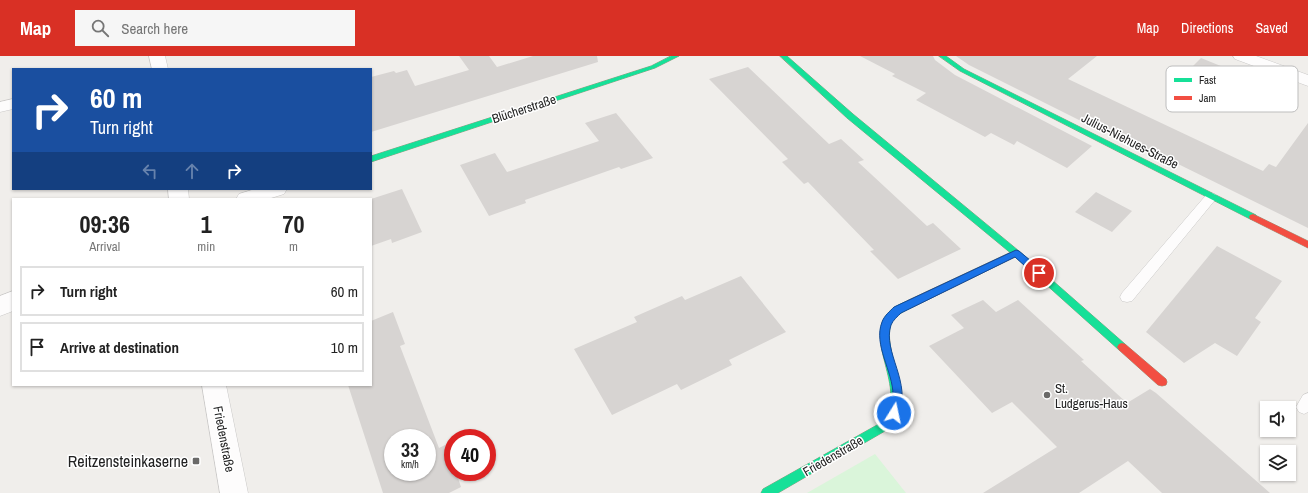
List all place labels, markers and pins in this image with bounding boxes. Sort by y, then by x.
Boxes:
pin [1022,256,1056,290]
place label: St. Ludgerus-Haus [1055,380,1128,412]
marker: St. Ludgerus-Haus [1042,390,1052,400]
place label: Reitzensteinkaserne [68,450,188,472]
marker: Reitzensteinkaserne [191,456,201,466]

